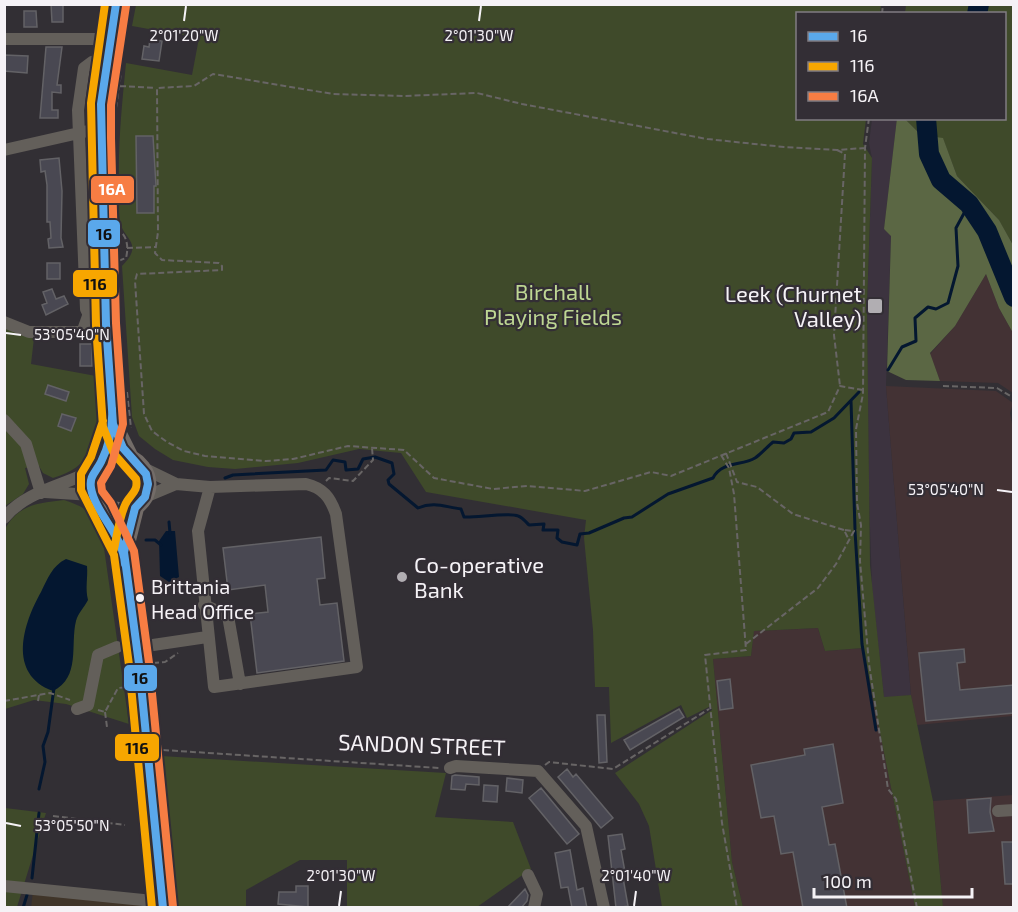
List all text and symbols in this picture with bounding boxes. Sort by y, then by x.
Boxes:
legend [796,12,1006,120]
text: 16 [850,24,867,46]
text: 2°01'20"W [149,26,219,44]
text: 2°01'30"W [445,26,513,44]
text: 116 [850,54,875,76]
text: 16A [850,84,879,106]
line badge: 16A [90,175,135,204]
text: 16A [99,179,126,198]
line badge: 16 [87,219,121,248]
text: 16 [96,224,112,243]
line badge: 116 [72,269,118,298]
text: 116 [83,274,107,293]
park label: Birchall Playing Fields [484,278,622,329]
place label: Leek (Churnet Valley) [725,280,862,331]
marker: Leek (Churnet Valley) [866,297,884,315]
text: 53°05'40"N [34,325,110,343]
text: 53°05'40"N [908,480,984,498]
place label: Co-operative Bank [414,551,544,602]
marker: Co-operative Bank [395,570,409,584]
place label: Brittania Head Office [151,574,254,623]
marker: Brittania Head Office [134,592,146,604]
line badge: 16 [123,664,158,692]
text: 16 [132,668,148,687]
street label: SANDON STREET [338,728,506,760]
line badge: 116 [114,733,160,762]
text: 116 [125,738,149,757]
text: 53°05'50"N [34,816,110,834]
scale bar [814,861,972,899]
text: 2°01'30"W [307,866,375,884]
text: 2°01'40"W [601,866,671,884]
text: 100 m [823,870,872,892]

